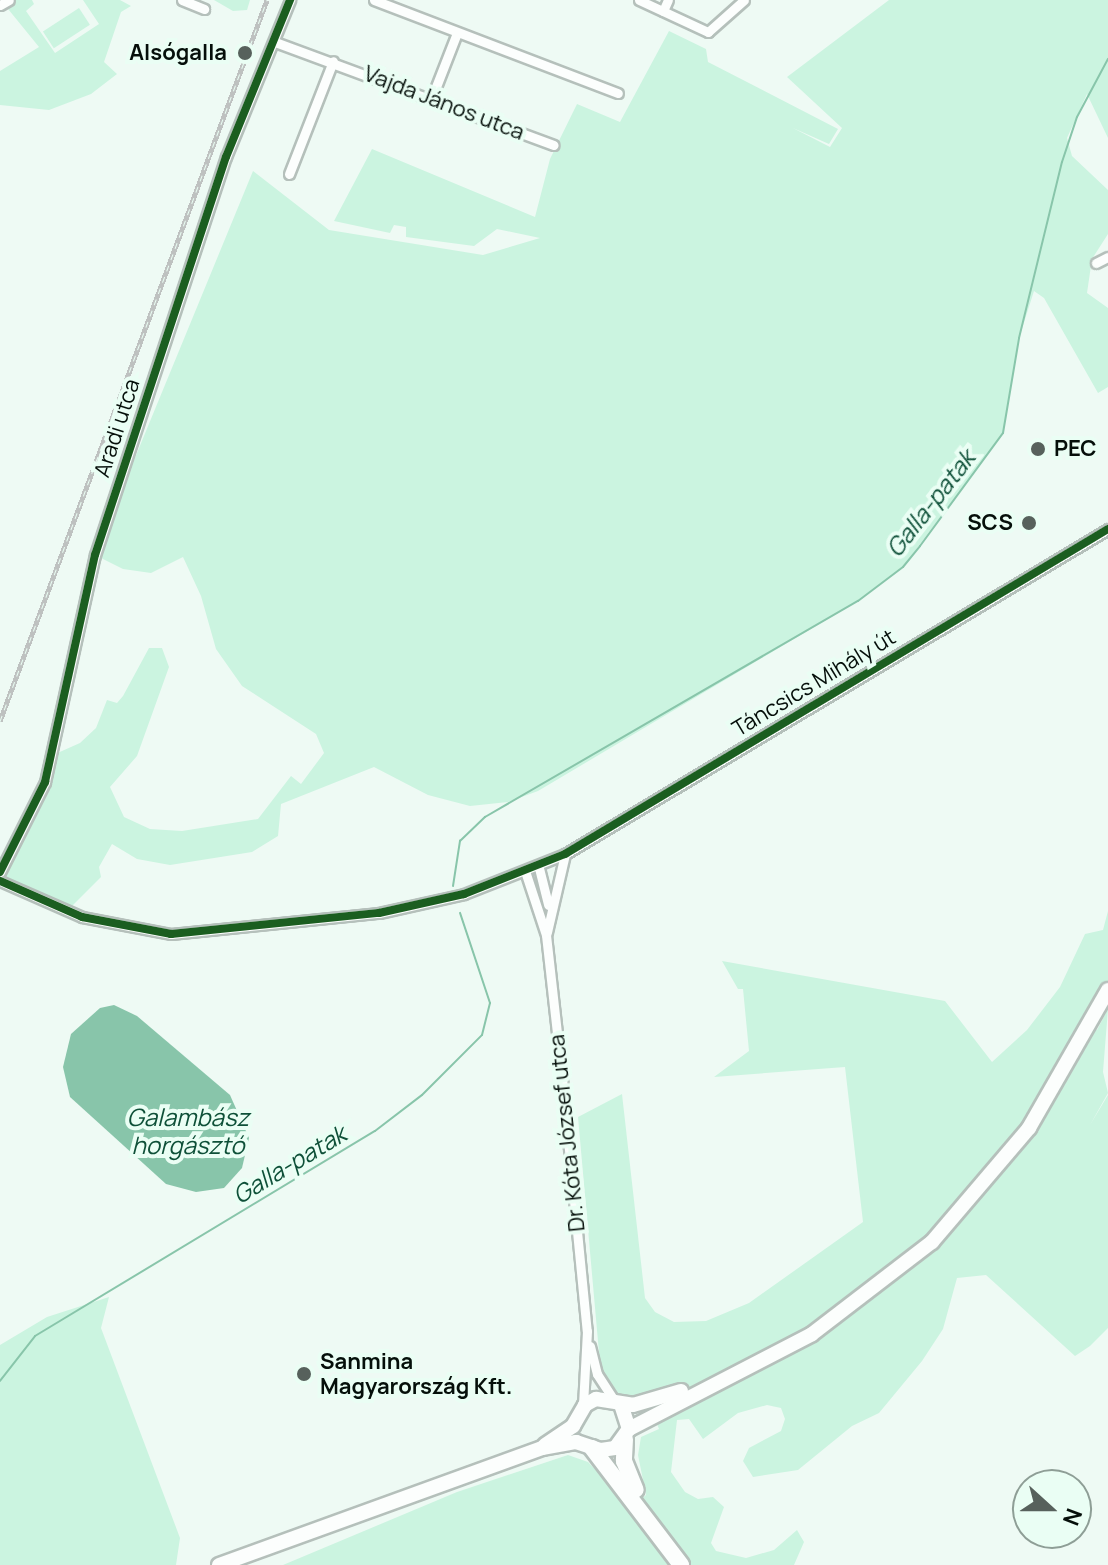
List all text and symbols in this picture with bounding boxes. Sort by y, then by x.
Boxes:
place label: Alsógalla [129,40,227,66]
marker: Alsógalla [234,42,256,64]
street label: Vajda János utca [360,60,528,146]
street label: Aradi utca [89,375,145,481]
place label: PEC [1054,436,1097,462]
marker: PEC [1029,440,1047,458]
water label: Galla-patak [879,444,981,562]
place label: SCS [967,510,1013,536]
marker: SCS [1020,514,1038,532]
street label: Táncsics Mihály út [728,624,900,742]
street label: Dr. Kóta József utca [544,1033,590,1233]
water label: Galambász horgásztó [127,1103,249,1159]
water label: Galla-patak [227,1119,351,1209]
place label: Sanmina Magyarország Kft. [320,1348,512,1400]
marker: Sanmina Magyarország Kft. [295,1365,313,1383]
north arrow [1012,1469,1092,1549]
text: N [1056,1504,1089,1530]

